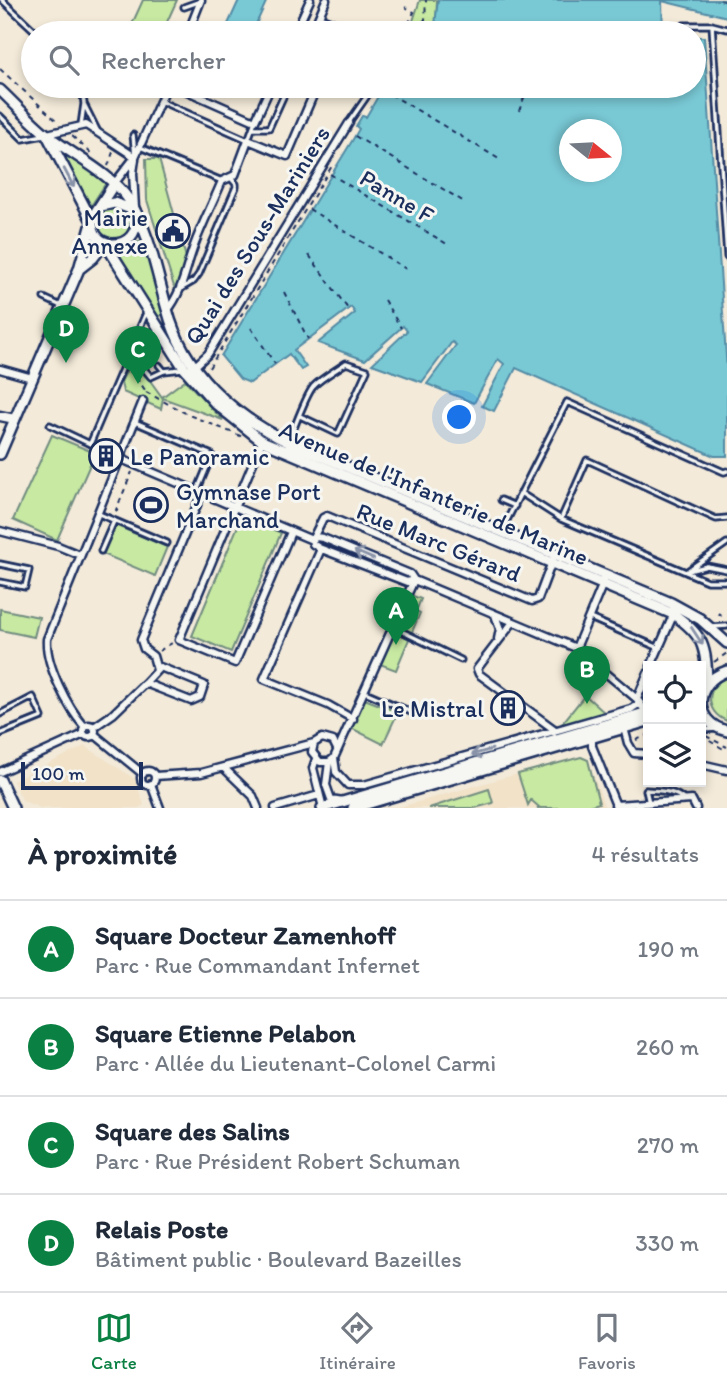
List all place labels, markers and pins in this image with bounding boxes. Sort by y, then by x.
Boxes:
place label: Mairie Annexe [72,203,148,260]
public building icon: Mairie Annexe [154,212,192,250]
pin: D [43,305,89,363]
pin: C [115,326,161,384]
building icon: Le Panoramic [87,437,125,475]
place label: Le Panoramic [130,442,269,471]
place label: Gymnase Port Marchand [176,477,321,534]
sports icon: Gymnase Port Marchand [132,486,170,524]
pin: A [373,587,419,645]
pin: B [564,646,610,704]
building icon: Le Mistral [489,689,527,727]
place label: Le Mistral [381,694,484,723]

